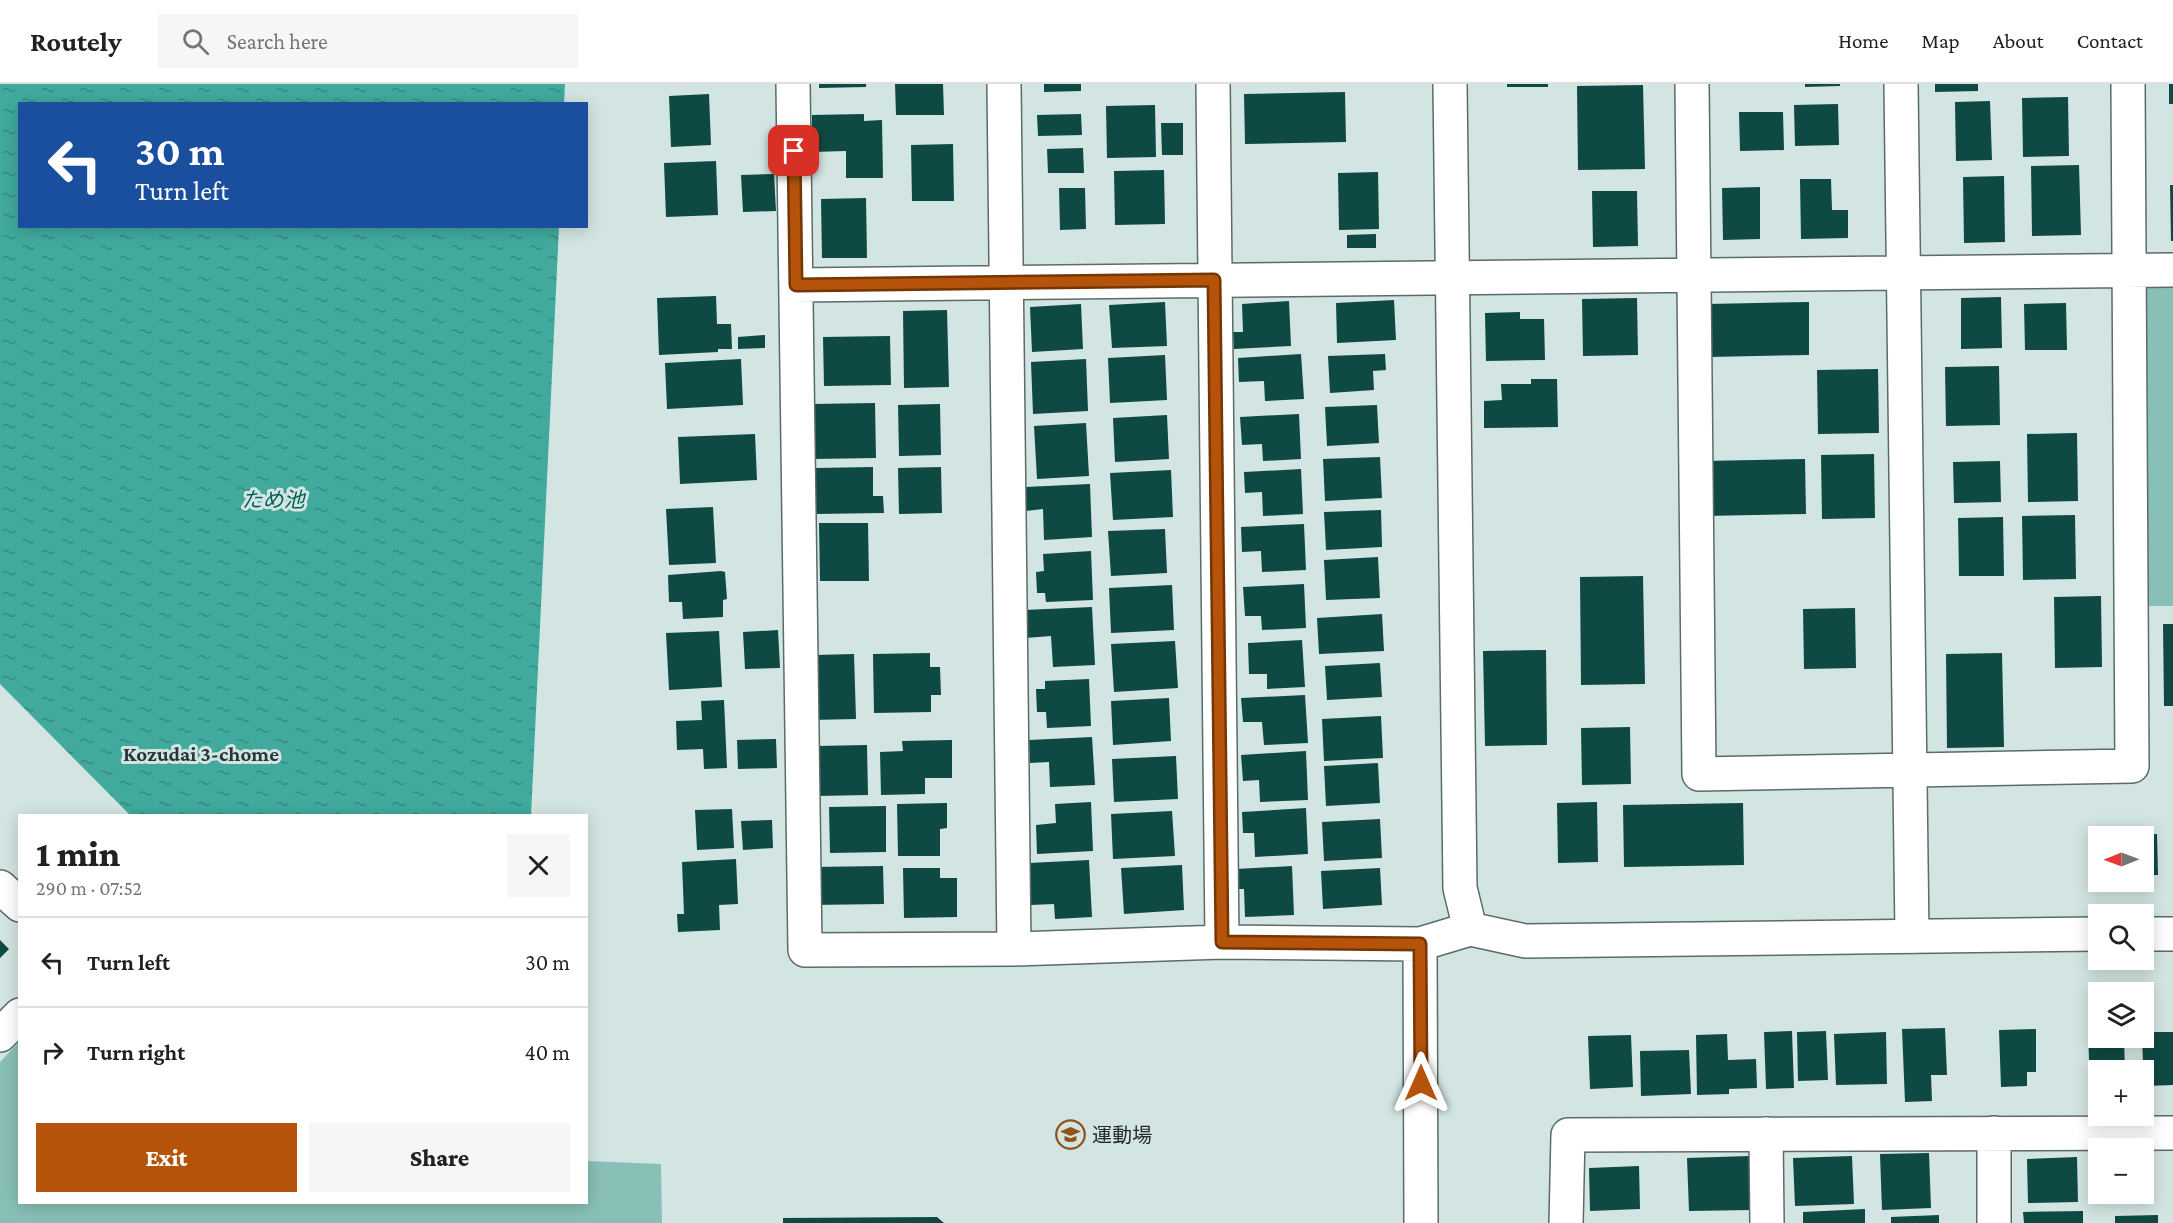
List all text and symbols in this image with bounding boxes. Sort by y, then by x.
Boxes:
search box [158,14,578,68]
icon: search [179,25,212,58]
text: Routely [30,26,122,57]
text: Search here [227,29,328,54]
text: Home [1838,29,1888,53]
text: Map [1921,29,1960,53]
text: About [1993,29,2044,53]
text: Contact [2077,29,2143,53]
pin [768,125,819,176]
icon: left [36,126,114,204]
text: 30 m [135,127,225,174]
icon: arrive [777,134,810,167]
text: Turn left [135,176,229,206]
water label: ため池 [242,488,306,512]
district label: Kozudai 3-chome [123,742,279,766]
north arrow [2088,826,2154,892]
map controls [2088,826,2154,1204]
text: 1 min [36,834,120,874]
button: close [507,834,570,897]
text: 290 m · 07:52 [36,877,142,899]
button: search [2088,904,2154,970]
icon: left [36,946,69,979]
text: Turn left [87,950,170,975]
text: 30 m [525,950,570,975]
button: layers [2088,982,2154,1048]
icon: right [36,1036,69,1069]
text: Turn right [87,1040,185,1065]
text: 40 m [525,1040,570,1065]
position arrow [1389,1051,1453,1115]
button: + [2088,1060,2154,1126]
school or university icon: 運動場 [1055,1119,1087,1151]
button: Exit [36,1123,297,1192]
button: Share [309,1123,570,1192]
place label: 運動場 [1092,1124,1152,1146]
button: − [2088,1138,2154,1204]

